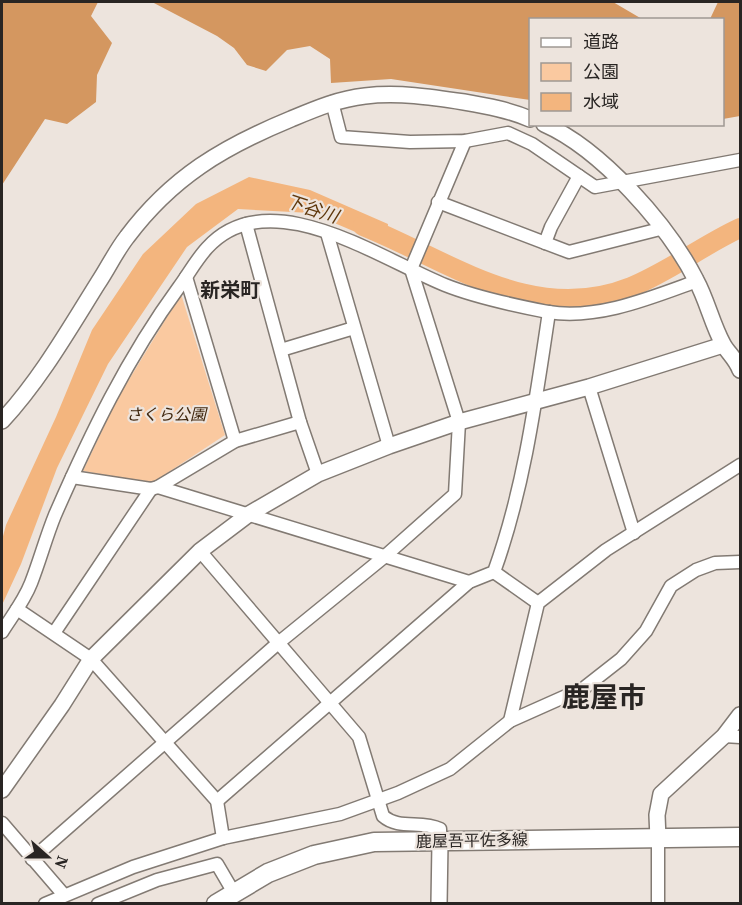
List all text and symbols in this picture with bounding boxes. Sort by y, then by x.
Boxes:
legend [529,18,724,126]
text: 道路 [583,29,619,54]
text: 公園 [583,59,619,84]
text: 水域 [583,89,619,114]
water label: 下谷川 [283,188,344,229]
district label: 新栄町 [200,276,260,304]
park label: さくら公園 [126,403,208,425]
district label: 鹿屋市 [562,678,646,716]
north arrow [18,827,78,887]
street label: 鹿屋吾平佐多線 [416,828,528,852]
text: N [50,853,74,872]

